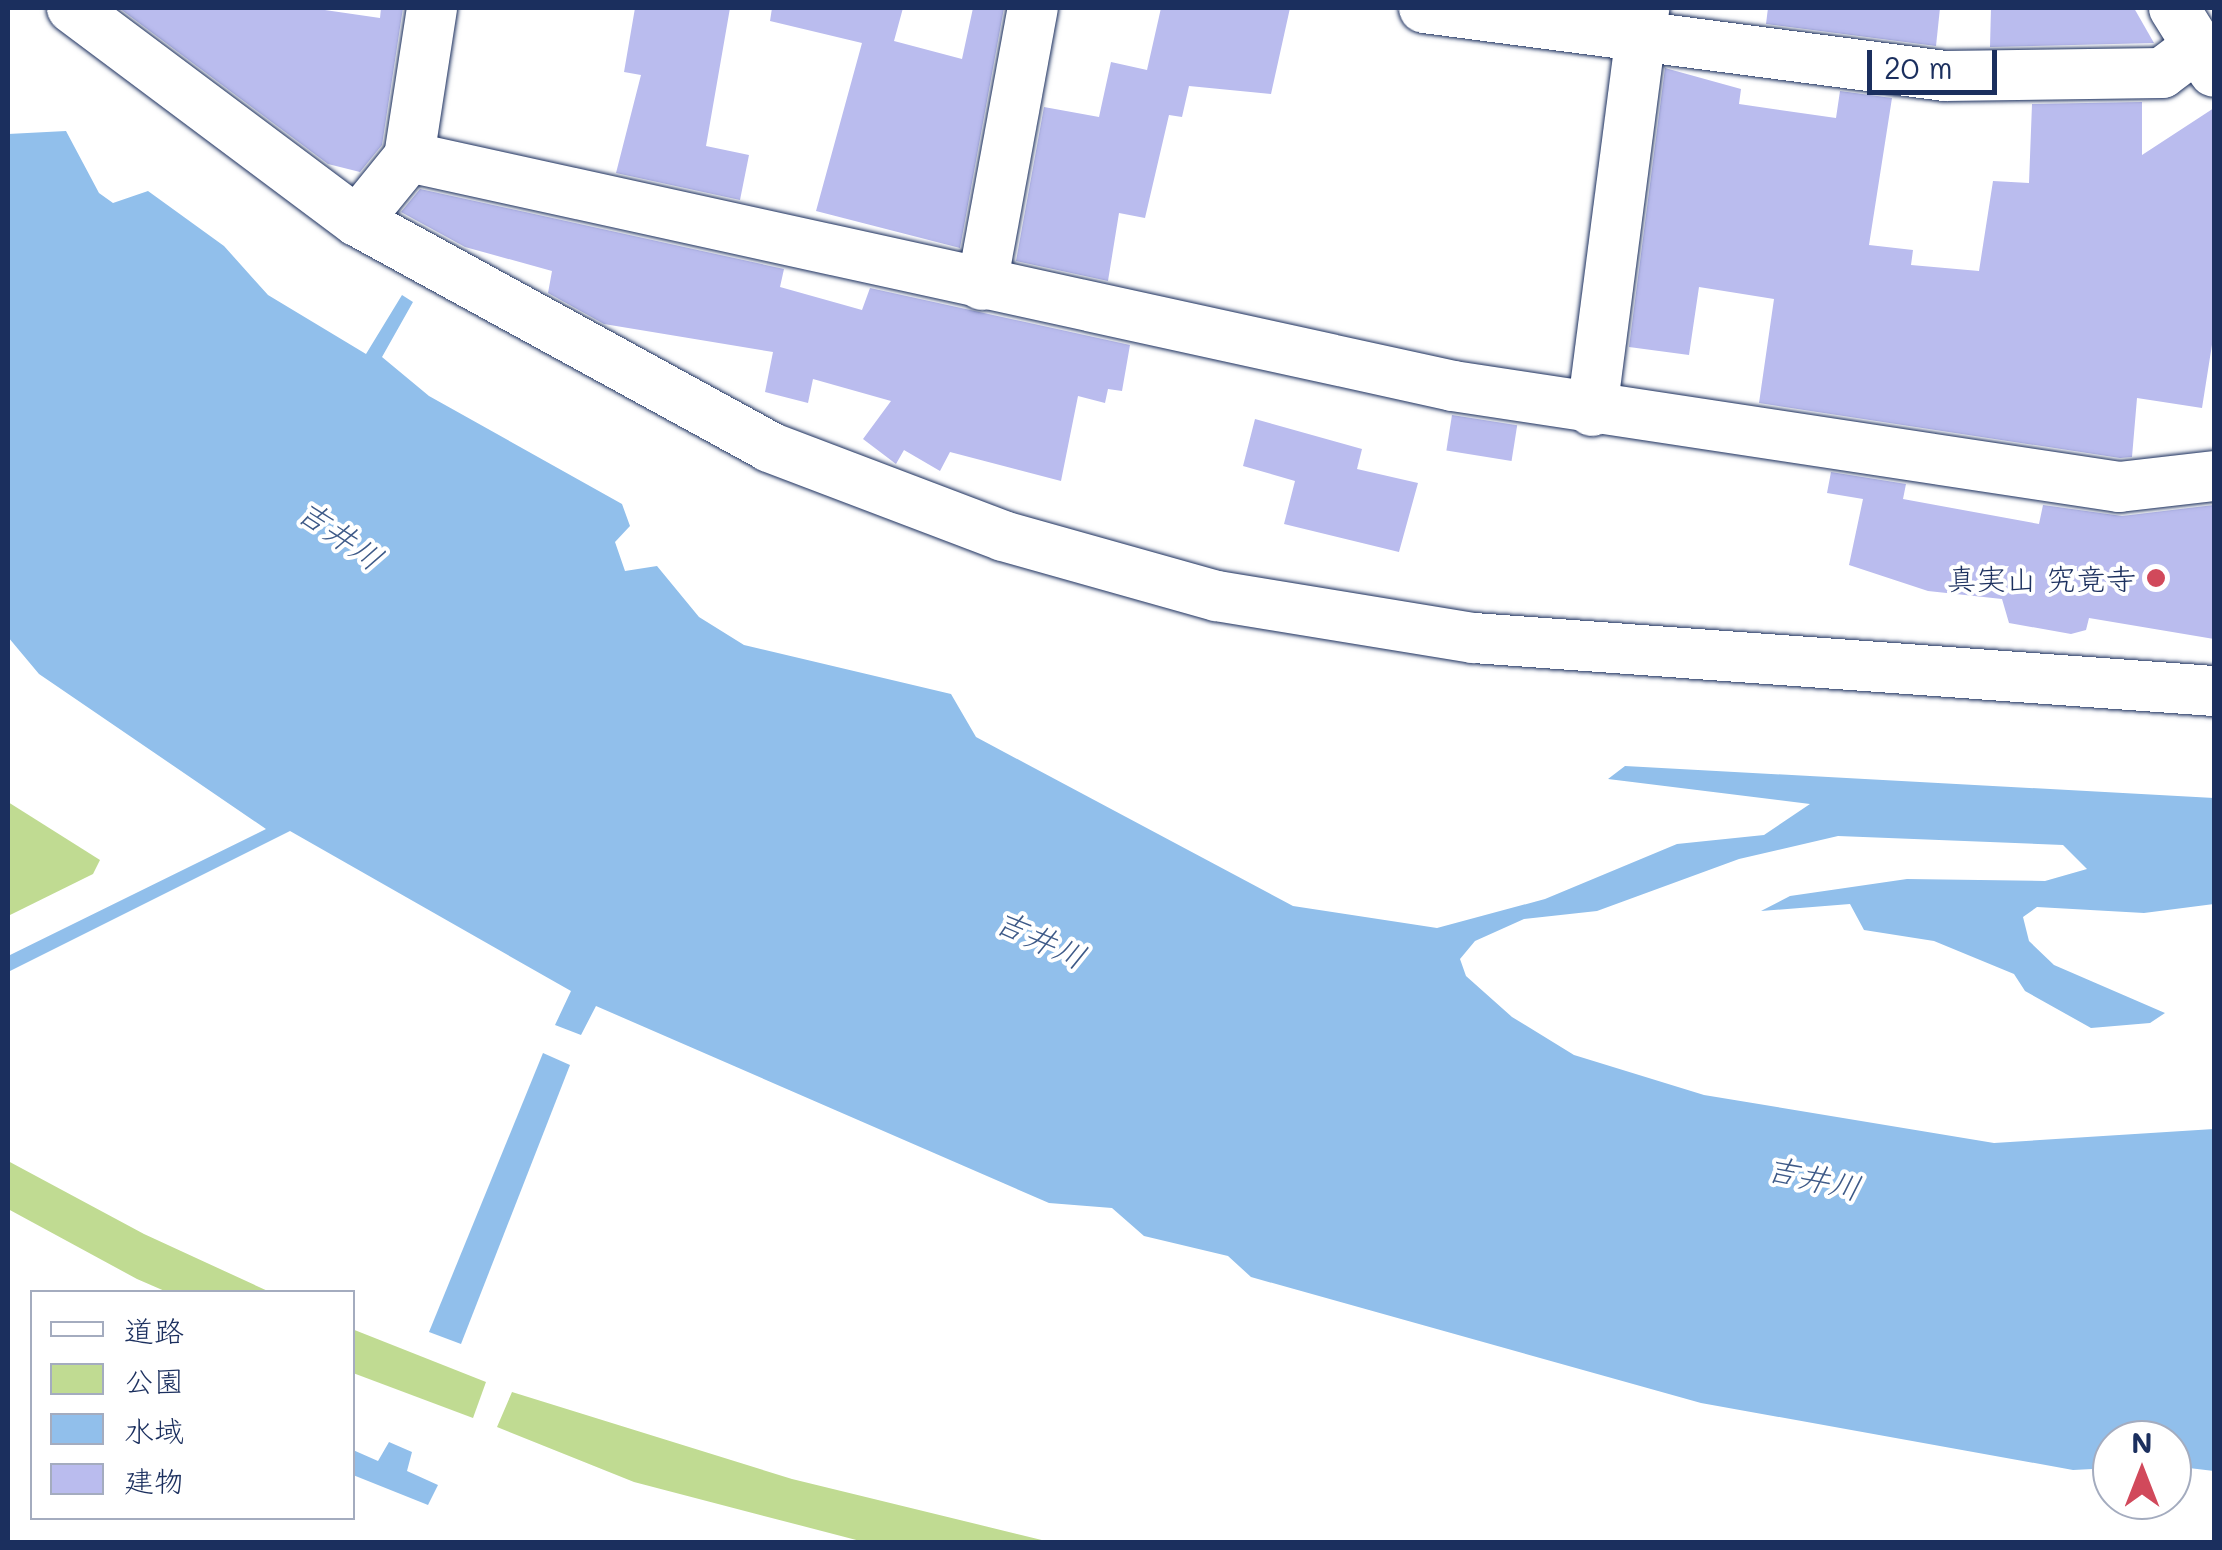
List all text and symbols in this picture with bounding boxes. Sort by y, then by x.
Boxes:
scale bar [1872,30,2002,92]
text: 20 m [1884,47,1953,87]
water label: 吉井川 [291,491,391,577]
place label: 真実山 究竟寺 [1946,560,2136,596]
marker: 真実山 究竟寺 [2145,567,2167,589]
water label: 吉井川 [989,900,1093,976]
water label: 吉井川 [1763,1147,1865,1207]
legend [30,1290,355,1520]
text: 道路 [124,1310,184,1350]
text: 公園 [124,1360,184,1400]
text: 水域 [124,1410,184,1450]
north arrow [2092,1420,2192,1520]
text: N [2131,1424,2153,1460]
text: 建物 [124,1460,184,1500]

